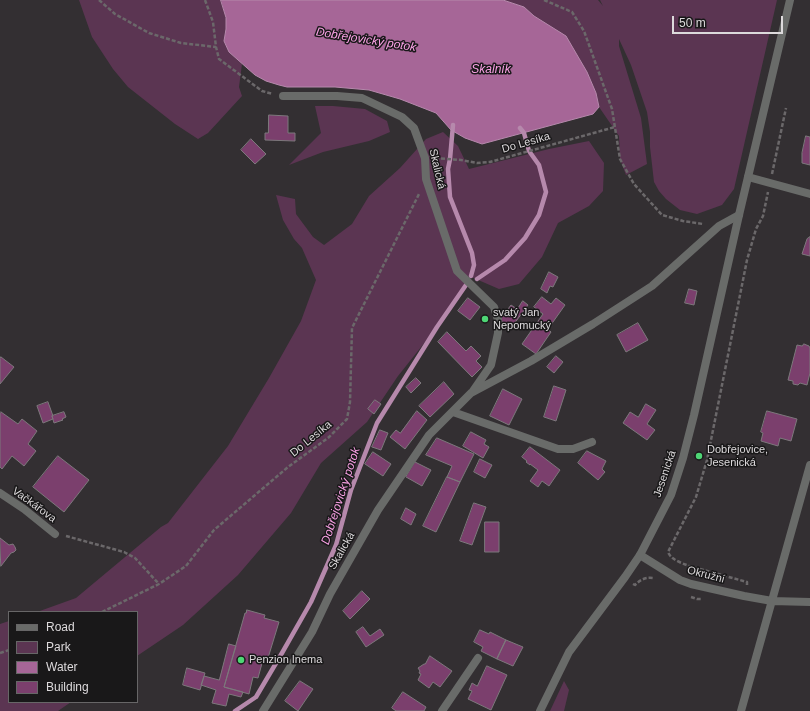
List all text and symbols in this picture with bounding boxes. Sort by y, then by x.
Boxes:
scale bar [674,8,785,34]
text: 50 m [679,16,706,30]
water label: Dobřejovický potok [315,25,417,55]
water label: Skalník [471,63,511,77]
street label: Do Lesíka [500,130,552,156]
street label: Skalická [426,148,448,190]
place label: svatý Jan Nepomucký [493,306,551,332]
marker: svatý Jan Nepomucký [480,314,490,324]
street label: Do Lesíka [288,418,334,460]
place label: Dobřejovice, Jesenická [707,443,768,469]
water label: Dobřejovický potok [318,446,364,546]
street label: Jesenická [651,449,679,499]
marker: Dobřejovice, Jesenická [694,451,704,461]
street label: Vačkářova [9,485,59,525]
street label: Skalická [326,530,358,572]
street label: Okružní [686,564,726,586]
legend [8,611,138,703]
text: Road [46,620,75,634]
text: Park [46,640,71,654]
place label: Penzion Inema [249,653,322,667]
marker: Penzion Inema [236,655,246,665]
text: Water [46,660,78,674]
text: Building [46,680,89,694]

